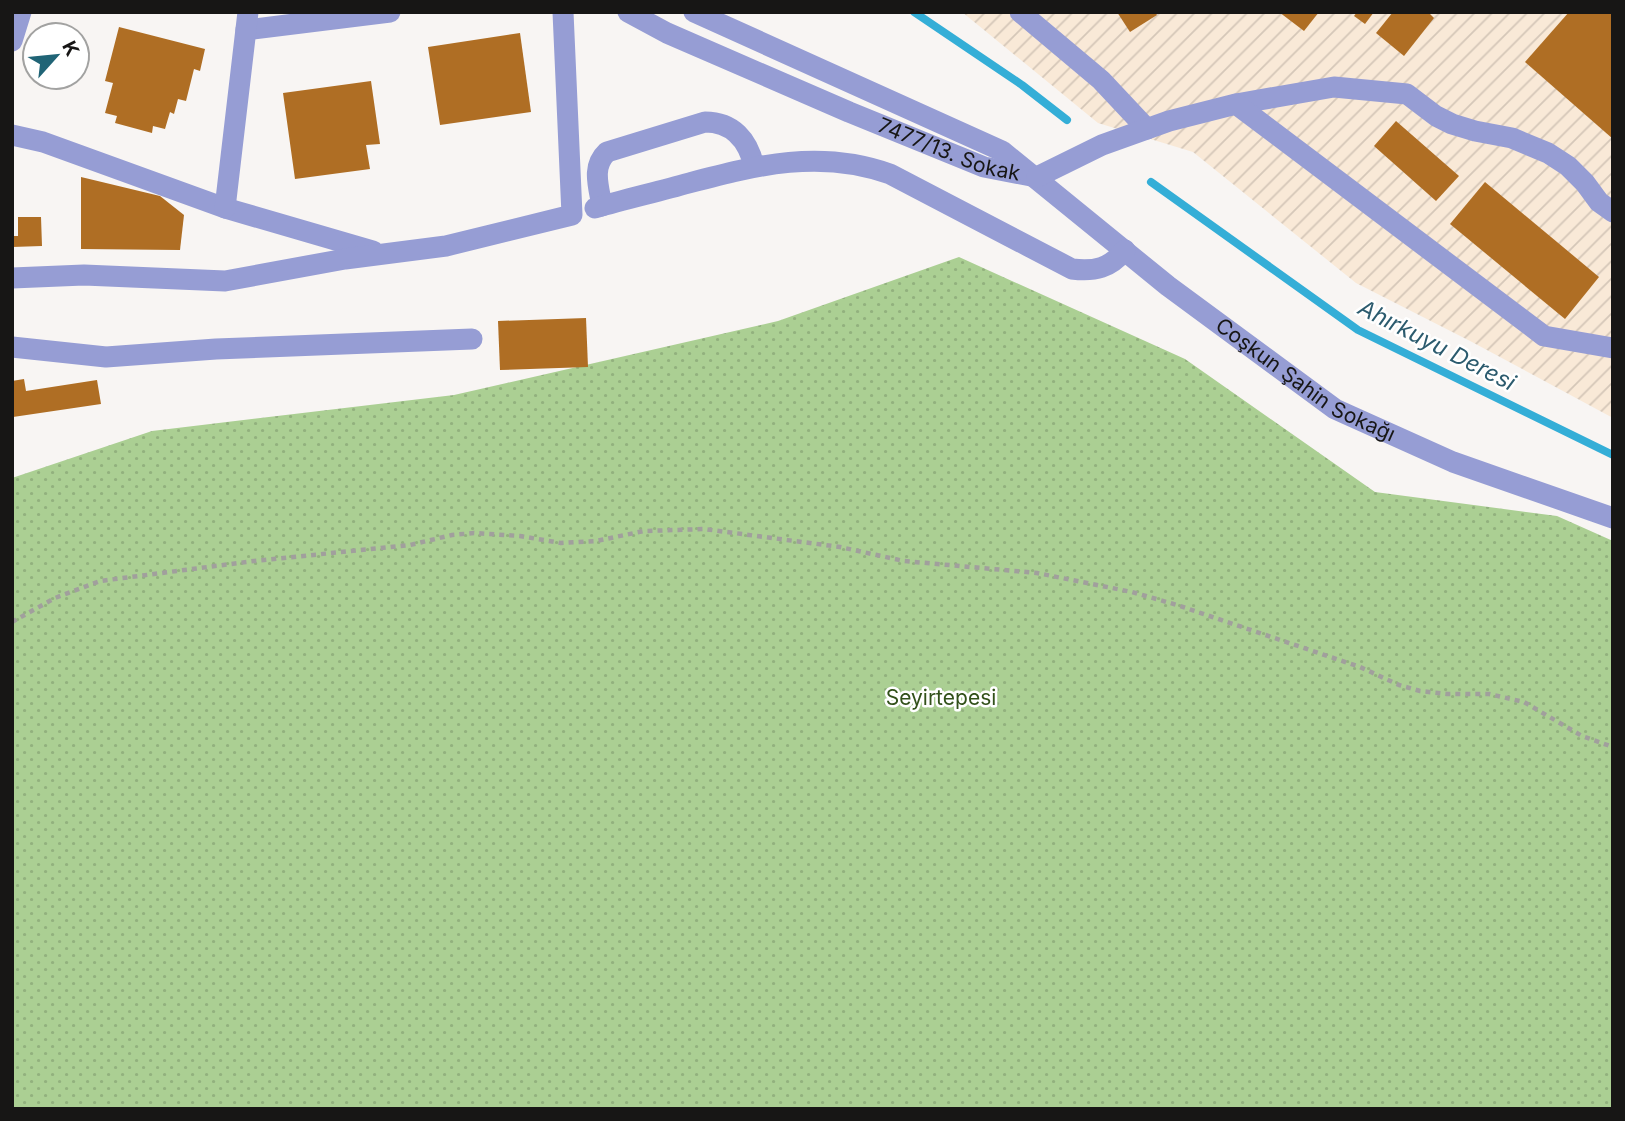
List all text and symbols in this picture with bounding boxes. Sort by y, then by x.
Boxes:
north arrow [21,21,91,91]
text: K [57,37,84,60]
street label: 7477/13. Sokak [874,112,1023,186]
water label: Ahırkuyu Deresi [1353,293,1521,397]
street label: Coşkun Şahin Sokağı [1211,312,1399,446]
park label: Seyirtepesi [886,685,996,710]

